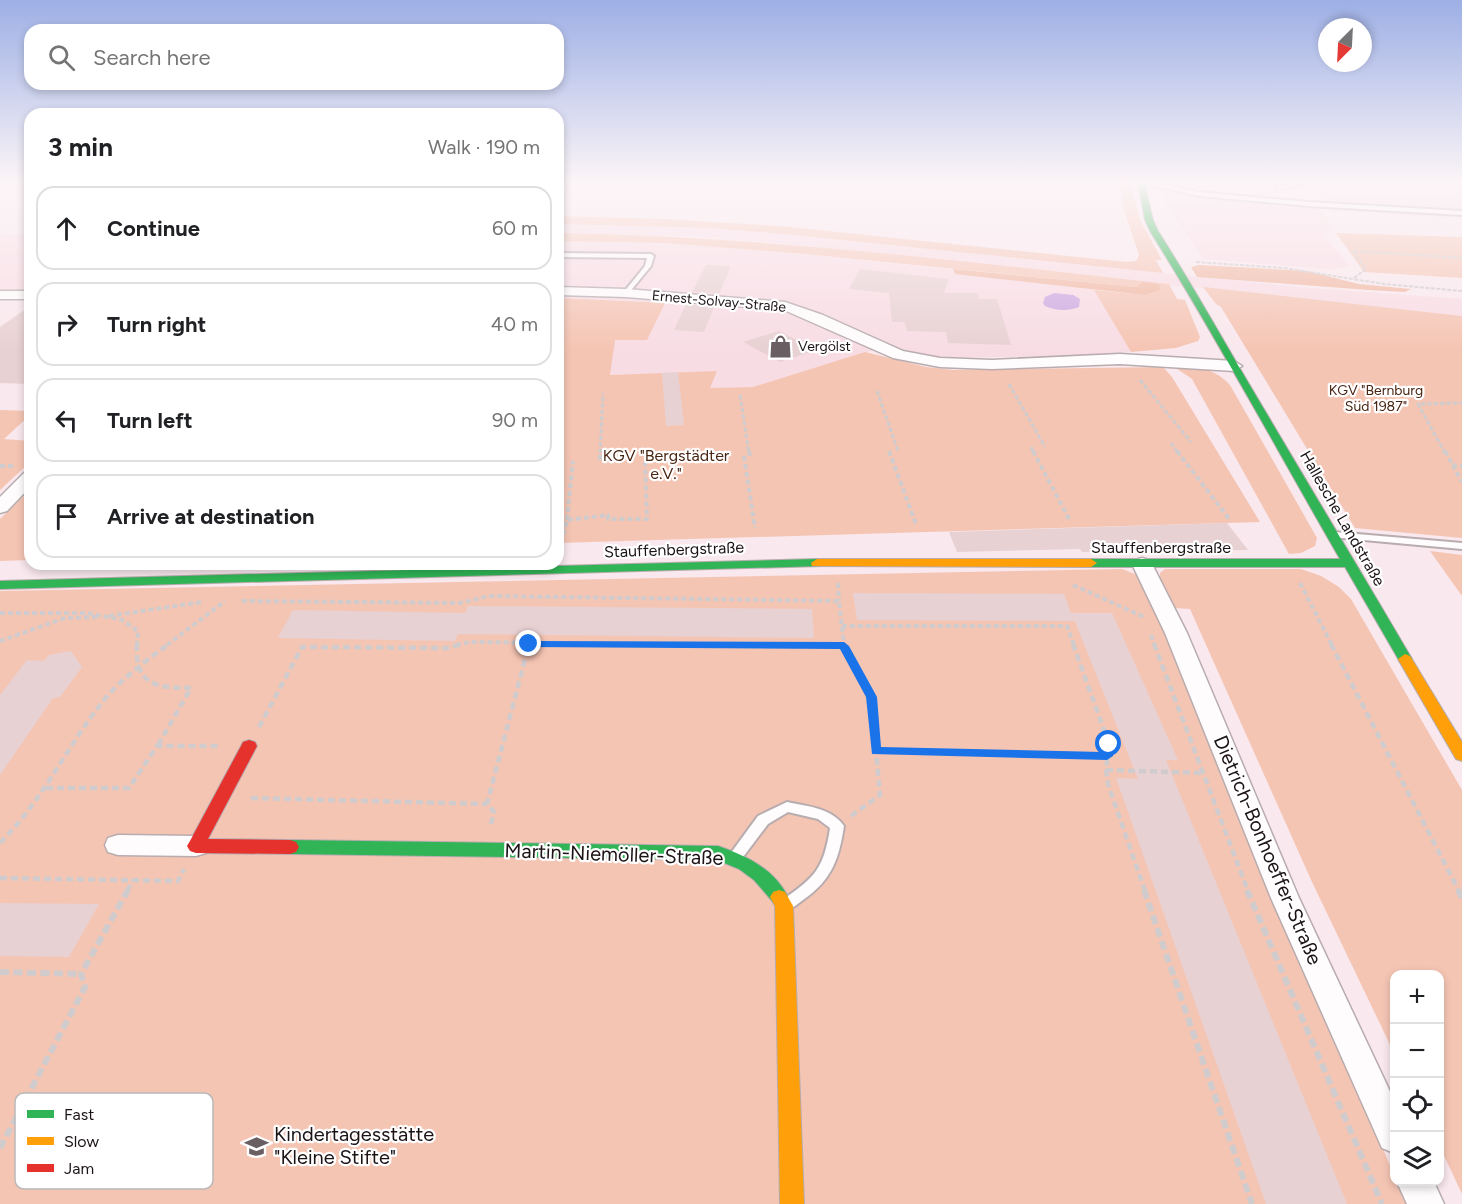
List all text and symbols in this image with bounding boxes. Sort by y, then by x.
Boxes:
north arrow [1318,18,1372,72]
search box [24,24,564,90]
icon: search [45,41,78,74]
text: Search here [93,44,211,71]
text: 3 min [48,131,113,163]
text: Walk · 190 m [428,135,540,159]
icon: ahead [50,212,83,245]
text: Continue [107,215,200,242]
text: 60 m [492,216,538,240]
street label: Ernest-Solvay-Straße [651,287,787,316]
icon: right [50,308,83,341]
text: Turn right [107,311,206,338]
text: 40 m [491,312,538,336]
shop icon: Vergölst [767,333,793,359]
place label: Vergölst [798,338,851,355]
park label: KGV "Bernburg Süd 1987" [1329,382,1423,415]
icon: left [50,404,83,437]
text: Turn left [107,407,193,434]
text: 90 m [492,408,538,432]
park label: KGV "Bergstädter e.V." [603,446,730,483]
street label: Hallesche Landstraße [1296,447,1389,590]
icon: arrive [50,500,83,533]
text: Arrive at destination [107,503,315,530]
street label: Stauffenbergstraße [604,538,745,561]
street label: Stauffenbergstraße [1091,538,1231,557]
route end [515,630,541,656]
route start [1095,730,1121,756]
street label: Dietrich-Bonhoeffer-Straße [1209,732,1327,968]
street label: Martin-Niemöller-Straße [504,838,724,870]
map controls [1390,970,1444,1186]
button: + [1390,970,1444,1024]
button: − [1390,1024,1444,1078]
button: locate [1390,1078,1444,1132]
legend [15,1093,213,1189]
text: Fast [64,1105,94,1124]
place label: Kindertagesstätte "Kleine Stifte" [274,1122,434,1169]
text: Slow [64,1132,99,1151]
button: layers [1390,1132,1444,1186]
school or university icon: Kindertagesstätte "Kleine Stifte" [243,1133,269,1159]
text: Jam [64,1159,94,1178]

